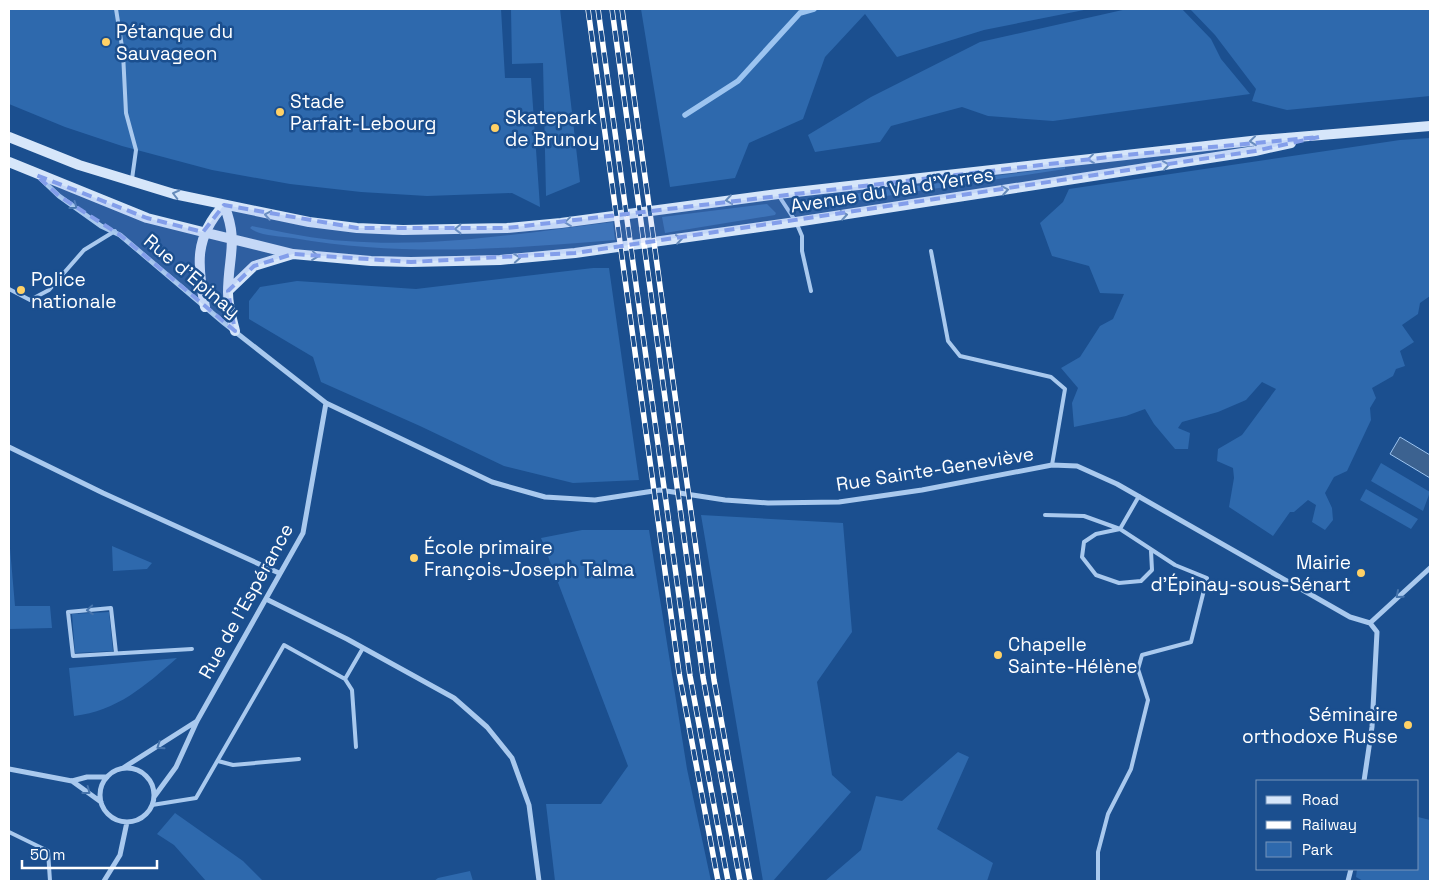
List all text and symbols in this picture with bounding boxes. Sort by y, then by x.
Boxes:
place label: Pétanque du Sauvageon [116,19,233,66]
marker: Pétanque du Sauvageon [100,36,112,48]
place label: Stade Parfait-Lebourg [290,89,436,136]
place label: Skatepark de Brunoy [505,105,600,152]
marker: Stade Parfait-Lebourg [274,106,286,118]
marker: Skatepark de Brunoy [489,122,501,134]
one-way arrow [1248,135,1256,146]
one-way arrow [1087,153,1095,164]
one-way arrow [1162,160,1170,171]
street label: Avenue du Val d'Yerres [789,162,995,218]
one-way arrow [1001,185,1009,196]
one-way arrow [171,189,180,200]
one-way arrow [725,194,733,205]
one-way arrow [68,200,78,209]
one-way arrow [264,210,273,220]
one-way arrow [840,210,849,220]
one-way arrow [564,216,572,227]
one-way arrow [454,224,462,234]
street label: Rue d'Epinay [139,228,245,324]
one-way arrow [675,234,683,245]
one-way arrow [311,250,319,261]
one-way arrow [514,253,522,264]
place label: Police nationale [31,267,117,314]
marker: Police nationale [15,284,27,296]
street label: Rue Sainte-Geneviève [834,441,1036,497]
street label: Rue de l'Espérance [193,519,299,683]
place label: École primaire François-Joseph Talma [424,535,635,582]
place label: Mairie d'Épinay-sous-Sénart [1150,550,1351,597]
marker: École primaire François-Joseph Talma [408,552,420,564]
marker: Mairie d'Épinay-sous-Sénart [1355,567,1367,579]
one-way arrow [1396,589,1405,598]
one-way arrow [86,604,94,615]
place label: Chapelle Sainte-Hélène [1008,632,1137,679]
marker: Chapelle Sainte-Hélène [992,649,1004,661]
place label: Séminaire orthodoxe Russe [1242,702,1398,749]
marker: Séminaire orthodoxe Russe [1402,719,1414,731]
one-way arrow [156,740,166,749]
legend [1256,780,1419,870]
one-way arrow [81,786,90,794]
text: Road [1302,790,1339,809]
text: Railway [1302,815,1357,834]
scale bar [22,838,158,870]
text: Park [1302,840,1333,859]
text: 50 m [30,845,65,864]

